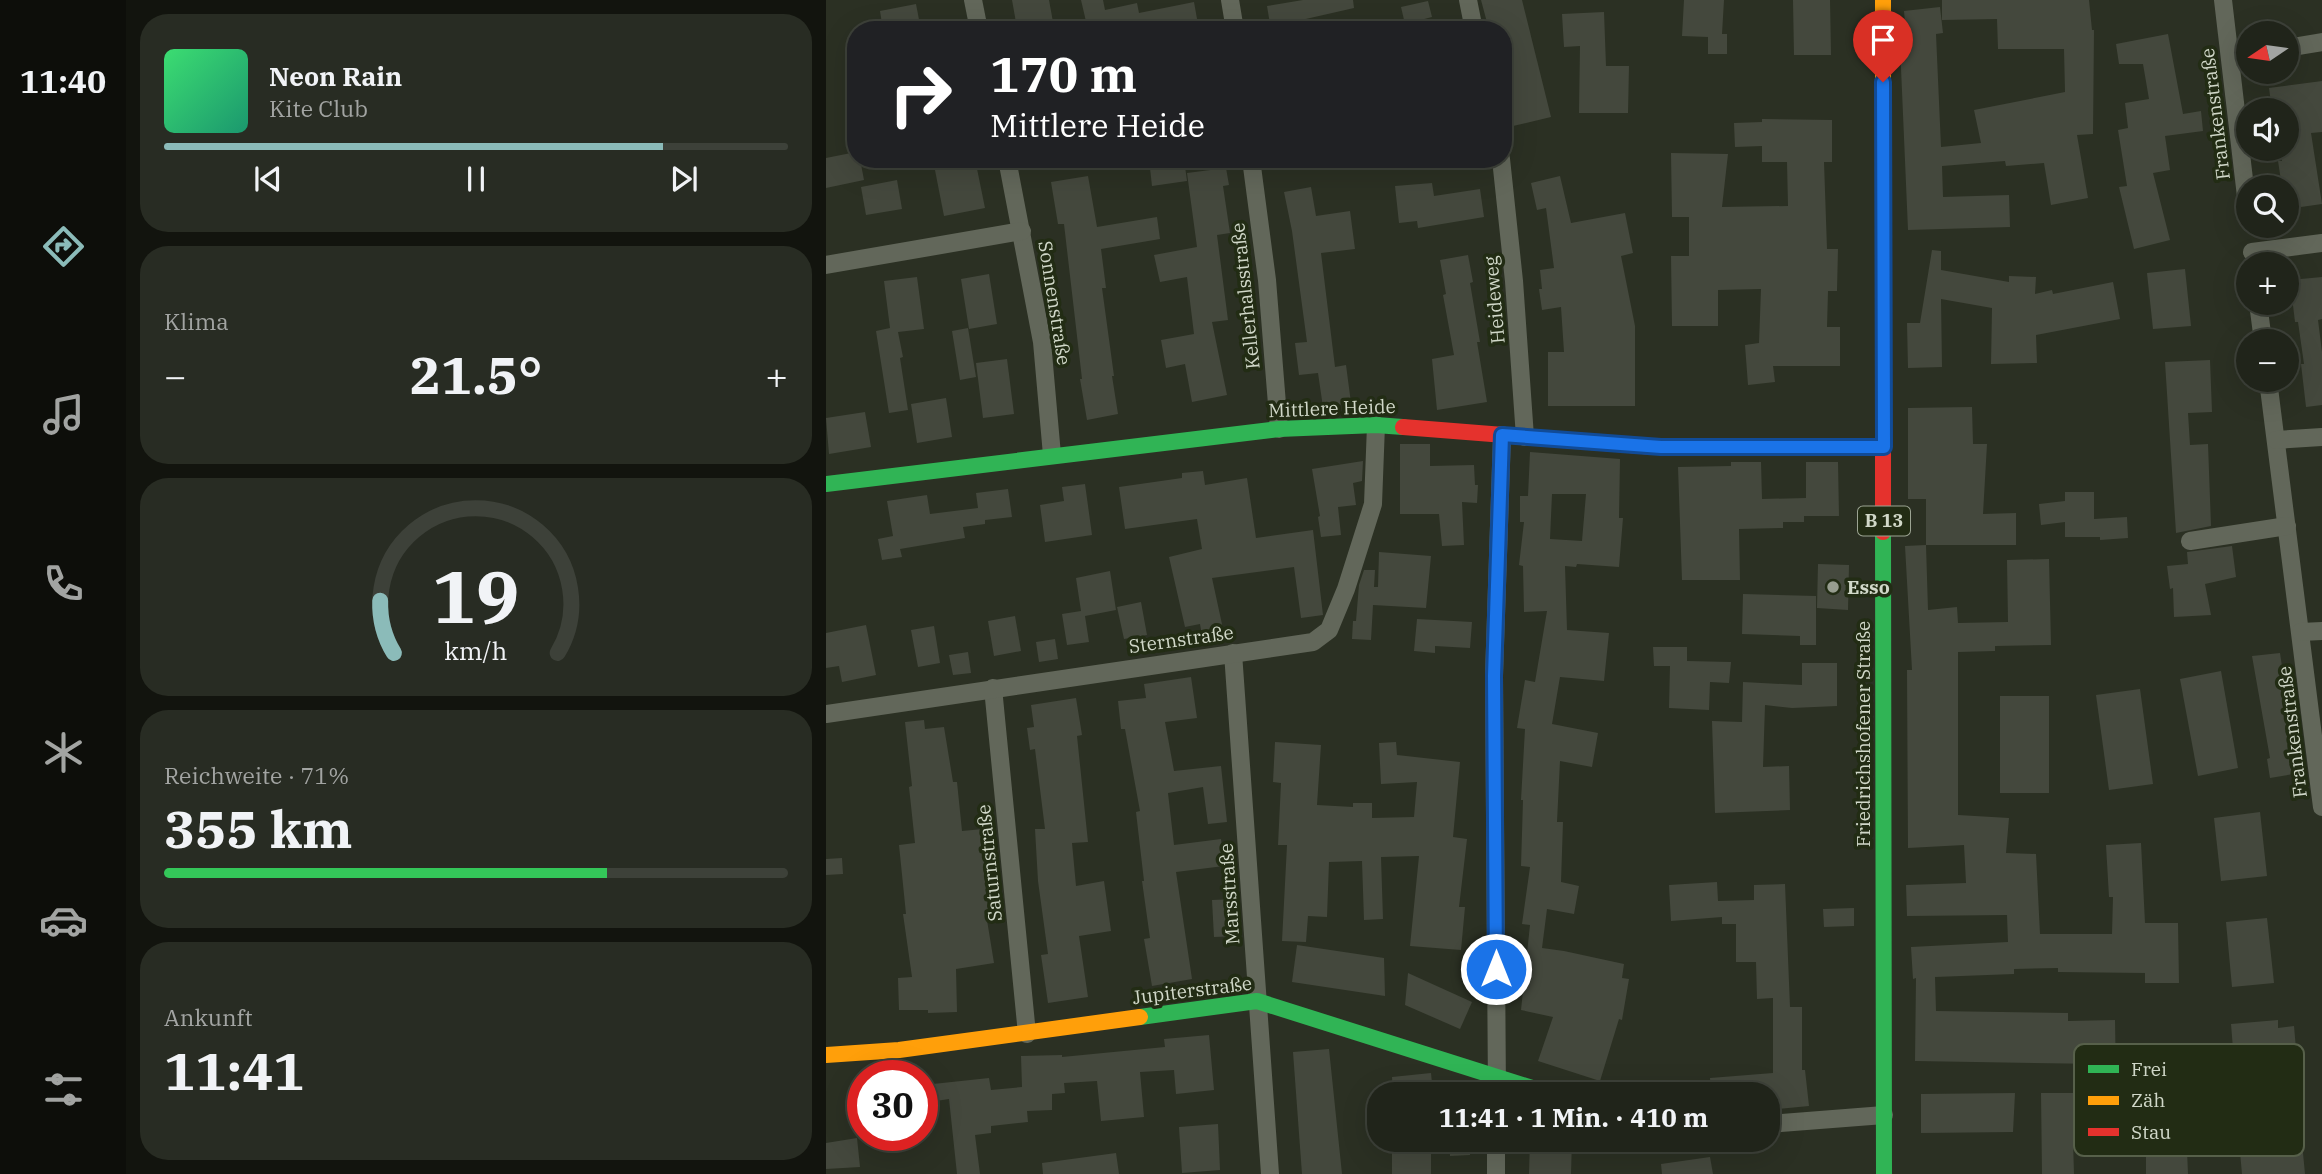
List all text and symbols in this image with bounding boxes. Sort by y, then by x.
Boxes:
pin [1853,10,1913,82]
icon: arrive [1864,21,1902,59]
north arrow [2236,21,2300,84]
map controls [2236,21,2299,392]
text: 170 m [990,42,1137,105]
street label: Frankenstraße [2195,47,2235,181]
icon: right [875,49,966,140]
text: Neon Rain [269,59,402,93]
text: 11:40 [20,60,106,102]
text: Kite Club [269,93,368,123]
button: sound [2236,98,2299,161]
text: Mittlere Heide [990,104,1205,146]
icon: previous [249,160,287,198]
icon: pause [457,160,495,198]
icon: next [665,160,703,198]
button: search [2236,175,2299,238]
icon: directions [39,222,88,271]
street label: Kellerhalsstraße [1225,222,1265,370]
street label: Sonnenstraße [1033,239,1077,367]
button: + [2236,252,2299,315]
street label: Heideweg [1478,254,1510,345]
text: Klima [164,306,229,336]
button: − [2236,329,2299,392]
text: 21.5° [410,341,542,408]
text: − [164,351,187,400]
text: + [765,351,788,400]
icon: music [39,390,88,439]
street label: Mittlere Heide [1268,394,1396,422]
road number: B 13 [1858,506,1910,536]
text: 19 [432,548,520,643]
icon: phone [39,559,88,608]
place label: Esso [1847,575,1890,599]
marker: Esso [1825,579,1841,595]
street label: Sternstraße [1127,620,1235,658]
street label: Friedrichshofener Straße [1851,621,1875,847]
text: km/h [444,634,508,667]
street label: Frankenstraße [2272,665,2312,799]
icon: climate [39,728,88,777]
text: Reichweite · 71% [164,760,349,790]
text: 355 km [164,795,353,862]
street label: Saturnstraße [971,803,1007,923]
street label: Marsstraße [1213,843,1245,945]
icon: car [39,896,88,945]
position arrow [1459,932,1533,1006]
street label: Jupiterstraße [1131,971,1253,1009]
text: Ankunft [164,1002,253,1032]
text: 11:41 [164,1037,305,1104]
legend [2074,1044,2304,1156]
text: Frei [2131,1057,2167,1081]
speed limit sign: 30 [847,1060,938,1151]
icon: filters [39,1065,88,1114]
text: Zäh [2131,1088,2165,1112]
text: 11:41 · 1 Min. · 410 m [1439,1100,1708,1134]
text: Stau [2131,1120,2171,1144]

